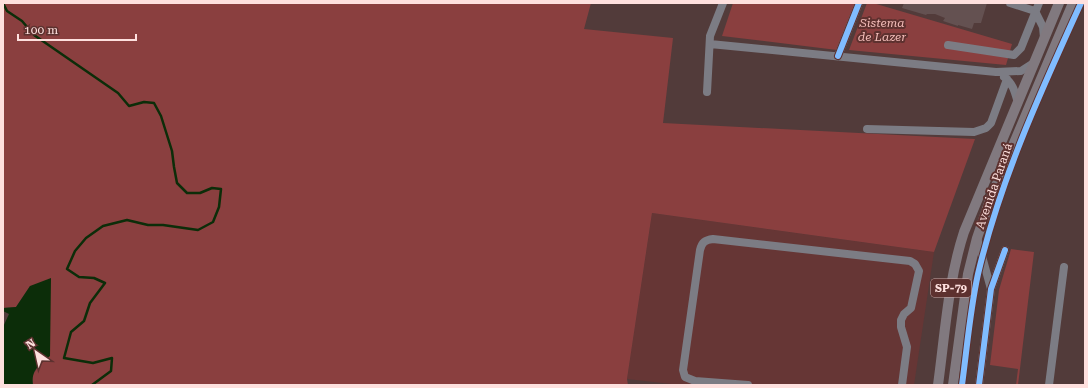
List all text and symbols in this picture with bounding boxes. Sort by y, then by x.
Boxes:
scale bar [18,16,136,42]
park label: Sistema de Lazer [858,16,906,44]
text: 100 m [24,23,58,37]
street label: Avenida Paraná [973,141,1015,231]
road number: SP-79 [931,279,971,297]
north arrow [16,332,56,372]
text: N [24,336,38,352]

